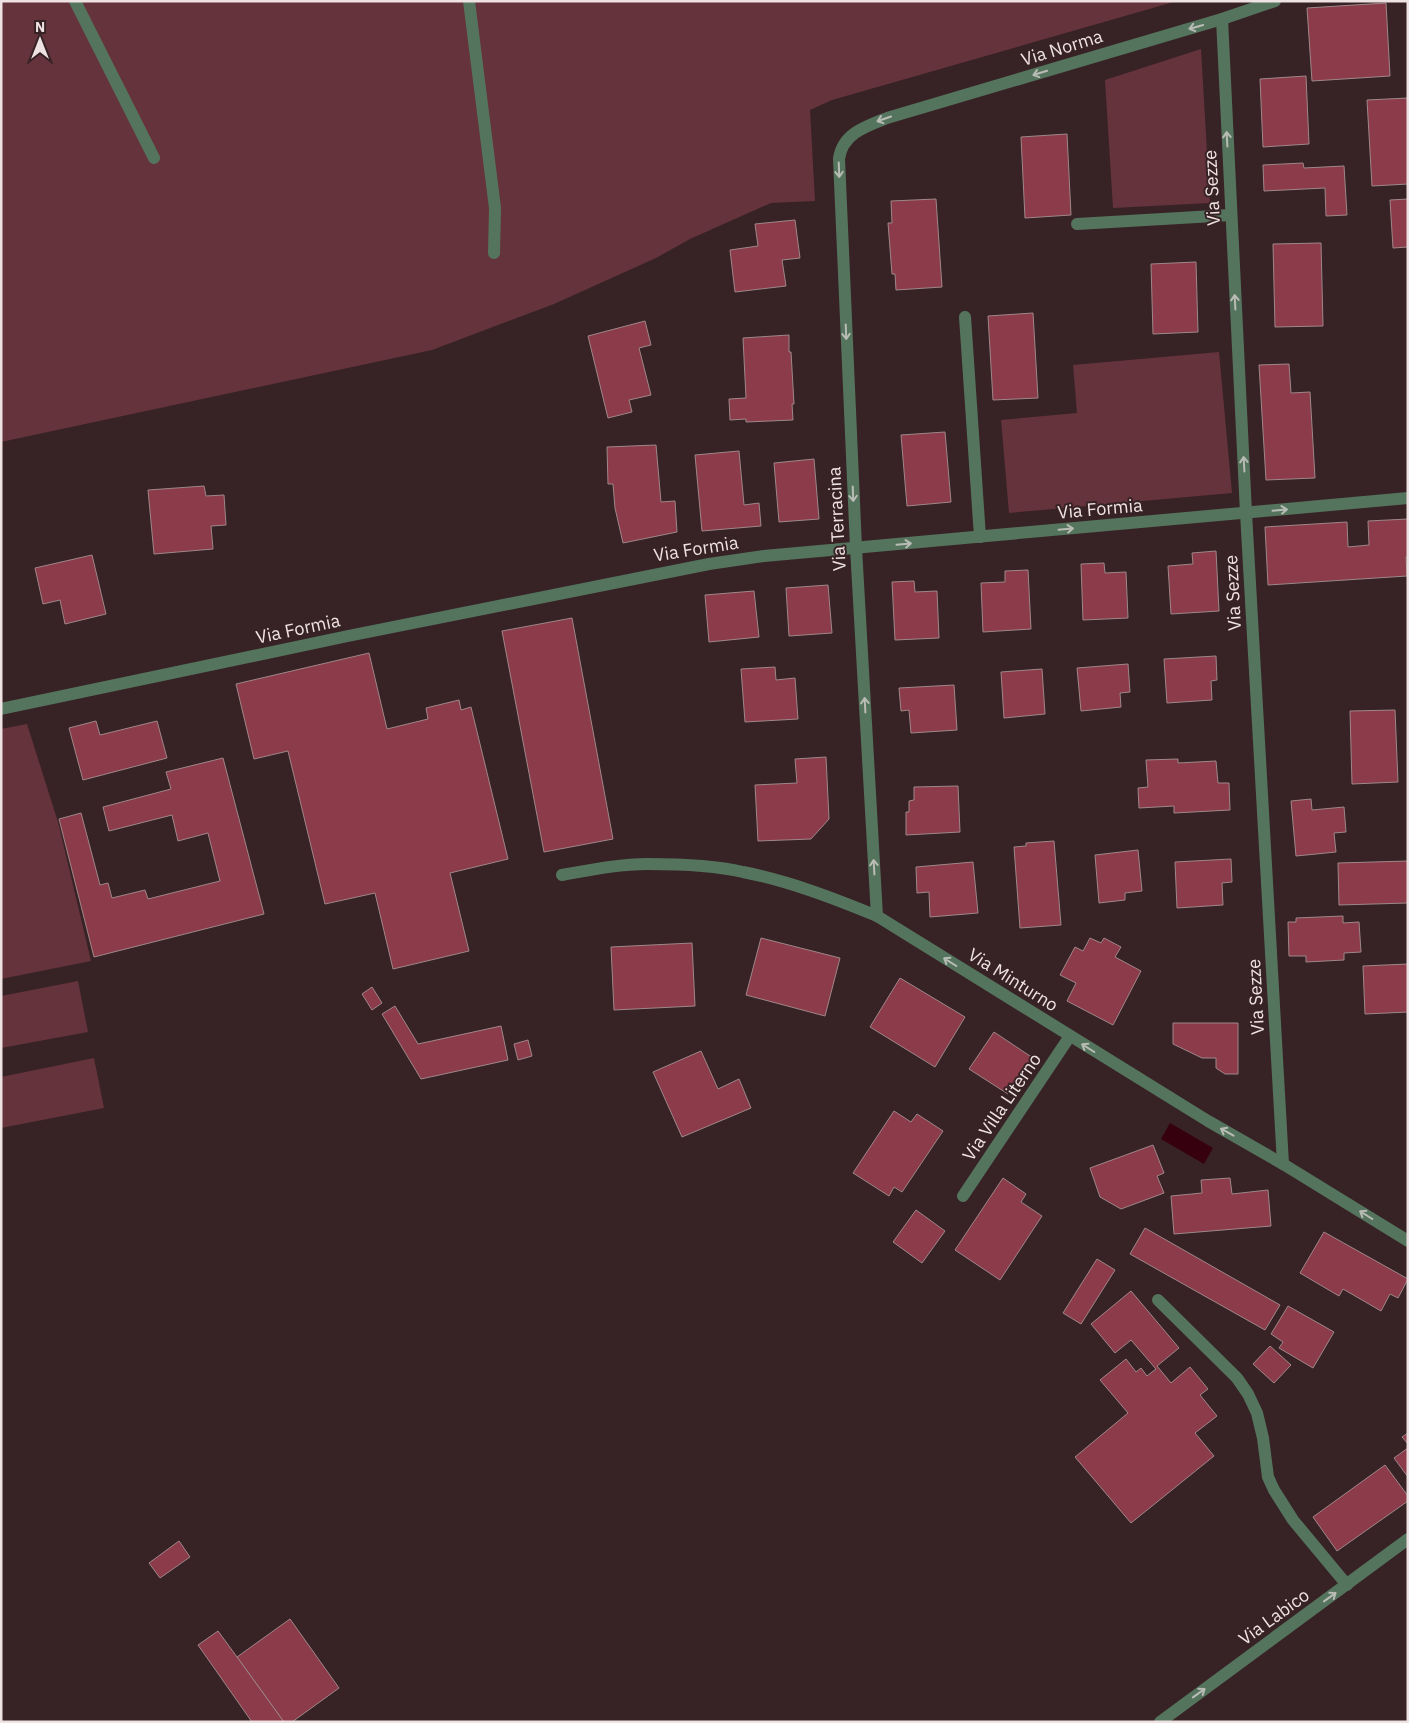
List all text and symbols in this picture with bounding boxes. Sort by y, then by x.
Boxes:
north arrow [15,15,65,65]
text: N [35,18,45,36]
one-way arrow [1188,23,1204,33]
street label: Via Norma [1018,24,1106,71]
one-way arrow [1032,68,1048,78]
one-way arrow [877,115,892,124]
one-way arrow [1223,132,1232,148]
street label: Via Sezze [1198,149,1225,227]
one-way arrow [835,161,844,177]
one-way arrow [1231,294,1240,310]
one-way arrow [842,324,851,340]
one-way arrow [1239,456,1248,472]
street label: Via Terracina [822,466,851,572]
one-way arrow [849,486,858,502]
street label: Via Formia [1056,493,1144,524]
one-way arrow [1272,505,1288,514]
one-way arrow [1058,525,1074,534]
street label: Via Formia [652,530,740,567]
one-way arrow [896,539,912,549]
street label: Via Sezze [1219,554,1246,632]
street label: Via Formia [254,608,342,649]
one-way arrow [860,697,869,713]
one-way arrow [870,859,879,875]
street label: Via Minturno [964,943,1063,1016]
one-way arrow [943,957,957,967]
street label: Via Sezze [1242,958,1269,1036]
one-way arrow [1082,1042,1096,1052]
street label: Via Villa Literno [957,1049,1046,1165]
one-way arrow [1219,1127,1234,1137]
one-way arrow [1360,1210,1374,1220]
street label: Via Labico [1234,1583,1314,1650]
one-way arrow [1323,1592,1337,1602]
one-way arrow [1192,1688,1206,1698]

